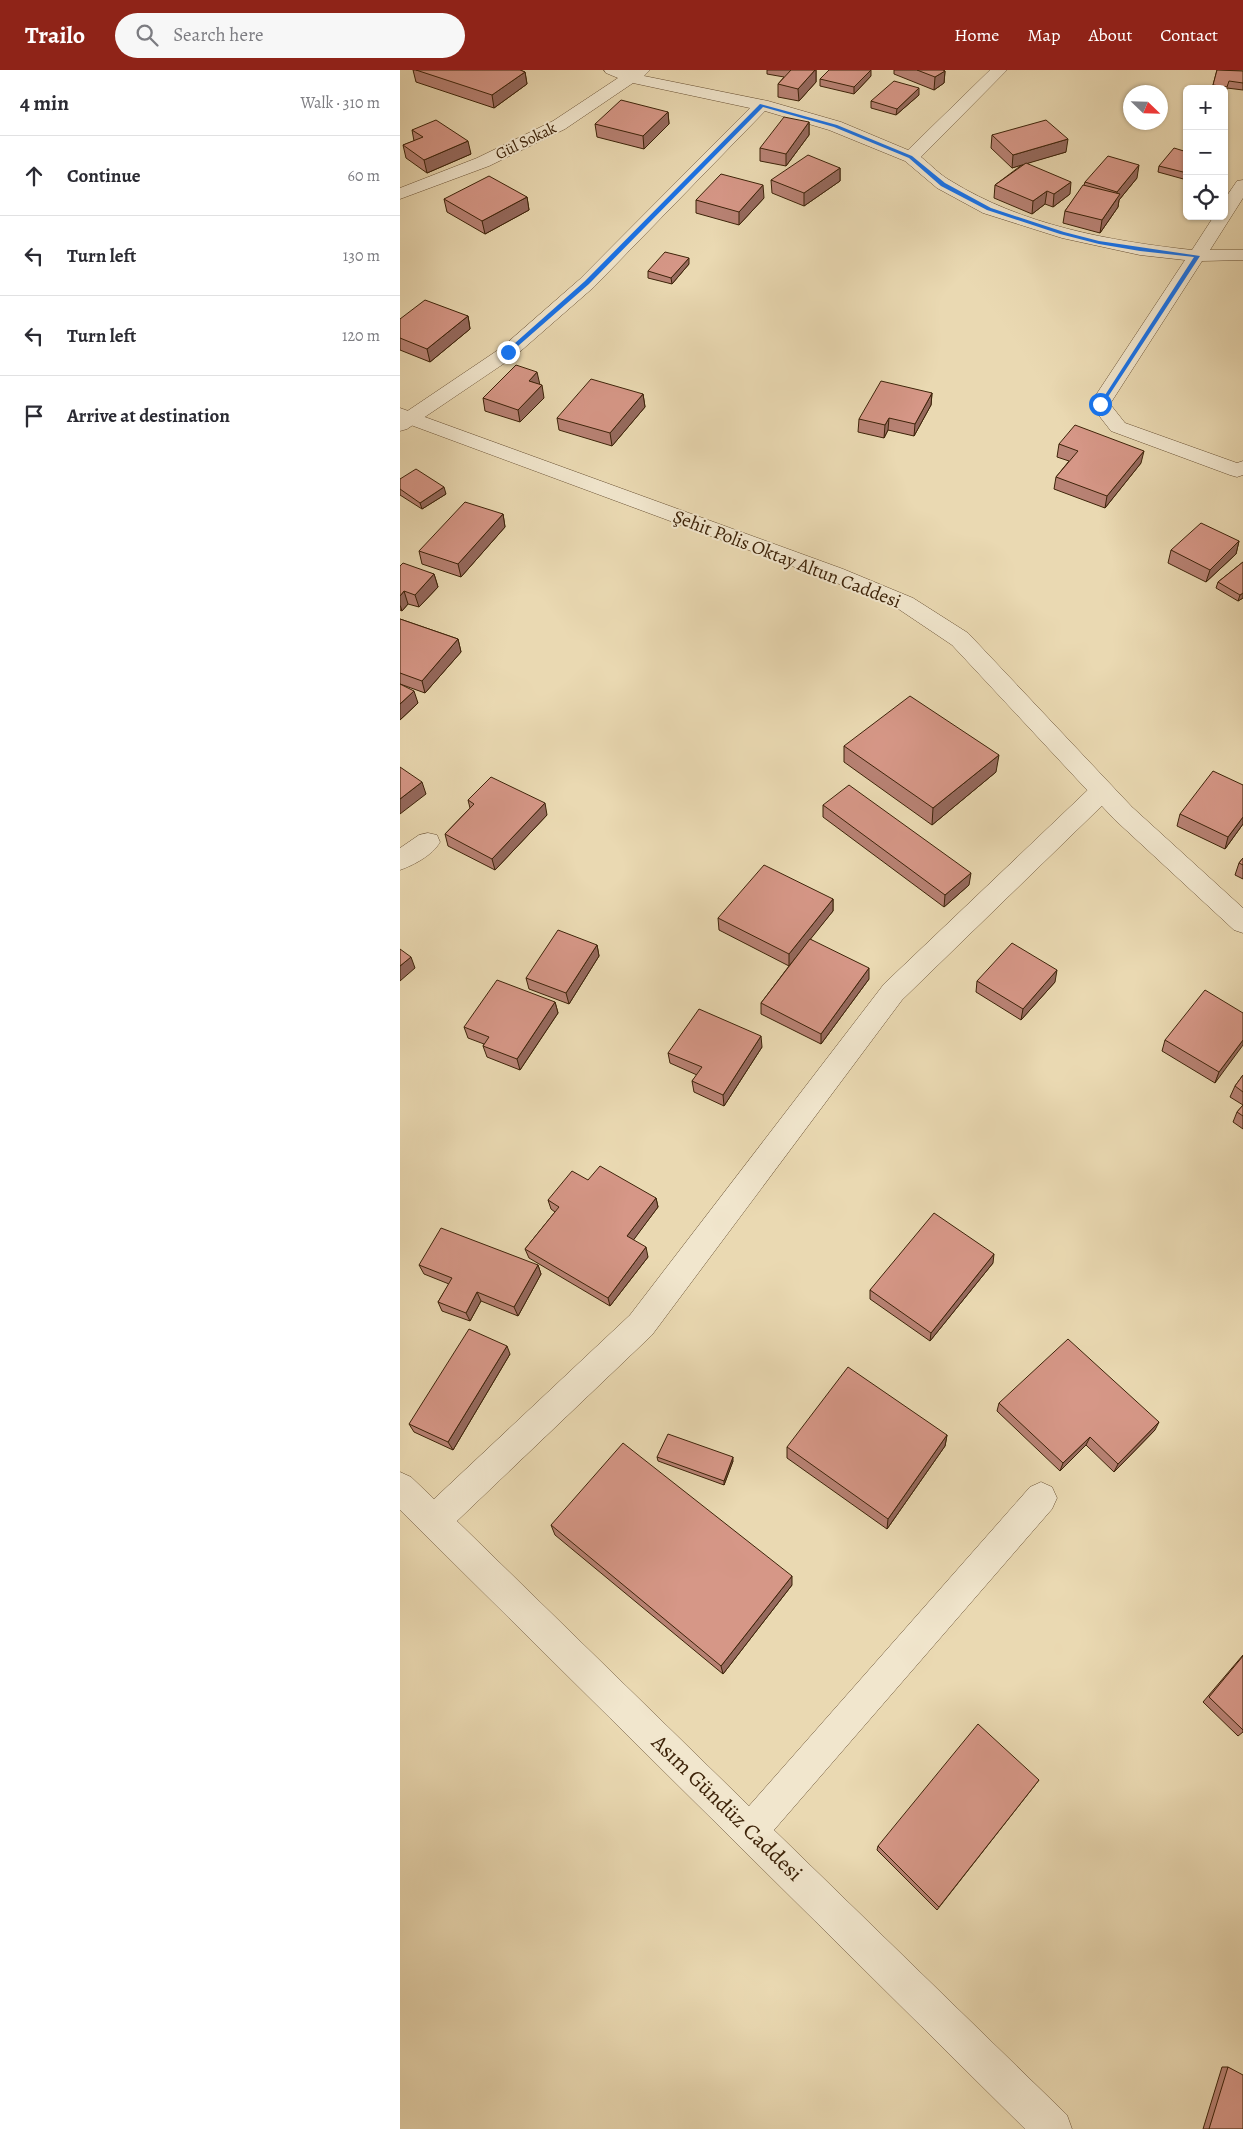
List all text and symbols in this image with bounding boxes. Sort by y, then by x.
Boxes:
search box [115,13,465,58]
text: Trailo [25,19,85,51]
icon: search [133,21,161,49]
text: Search here [173,22,264,48]
text: Home [954,23,999,47]
text: Map [1027,23,1060,47]
text: About [1088,23,1132,47]
text: Contact [1160,23,1218,47]
north arrow [1123,85,1168,130]
map controls [1183,85,1228,220]
button: + [1183,85,1228,130]
text: 4 min [20,89,69,117]
text: Walk · 310 m [300,92,380,114]
street label: Gül Sokak [492,117,560,165]
button: − [1183,130,1228,175]
icon: ahead [20,162,48,190]
text: Continue [67,163,141,189]
text: 60 m [348,165,380,187]
button: locate [1183,175,1228,220]
icon: left [20,242,48,270]
text: Turn left [67,243,136,269]
text: 130 m [343,245,380,267]
icon: left [20,322,48,350]
text: Turn left [67,323,136,349]
text: 120 m [342,325,380,347]
route end [497,341,520,364]
route start [1089,393,1112,416]
icon: arrive [20,402,48,430]
text: Arrive at destination [67,403,230,429]
street label: Şehit Polis Oktay Altun Caddesi [669,503,905,615]
street label: Asım Gündüz Caddesi [644,1727,809,1888]

